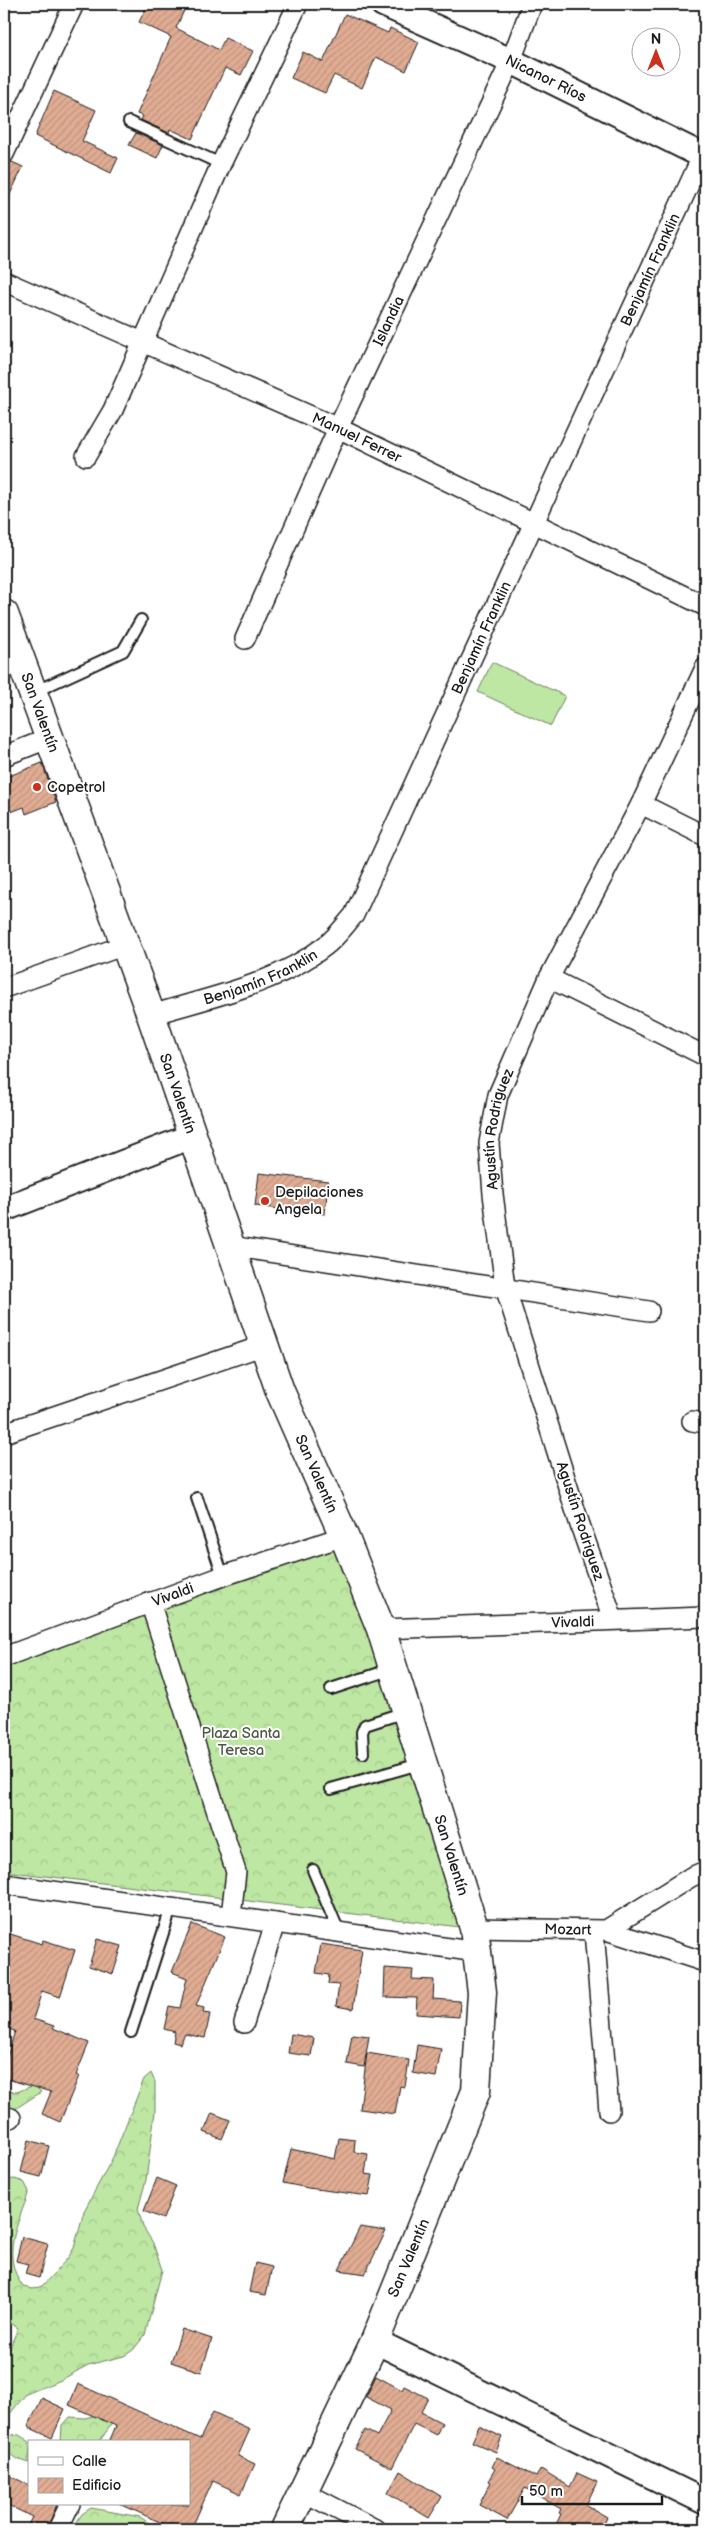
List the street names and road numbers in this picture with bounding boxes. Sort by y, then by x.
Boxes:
street label: Nicanor Ríos [502,50,590,107]
street label: Benjamín Franklin [616,210,684,329]
street label: Islandia [369,293,408,349]
street label: Manuel Ferrer [309,408,405,467]
street label: Benjamín Franklin [447,578,515,697]
street label: San Valentín [17,670,63,755]
street label: Benjamín Franklin [201,945,321,1009]
street label: San Valentín [155,1051,200,1136]
street label: Agustín Rodriguez [479,1065,518,1191]
street label: San Valentín [291,1432,342,1516]
street label: Agustín Rodriguez [552,1459,608,1584]
street label: Vivaldi [149,1578,196,1611]
street label: Vivaldi [551,1612,595,1632]
street label: San Valentín [430,1812,473,1898]
street label: Mozart [544,1920,592,1939]
street label: San Valentín [384,2216,434,2300]

